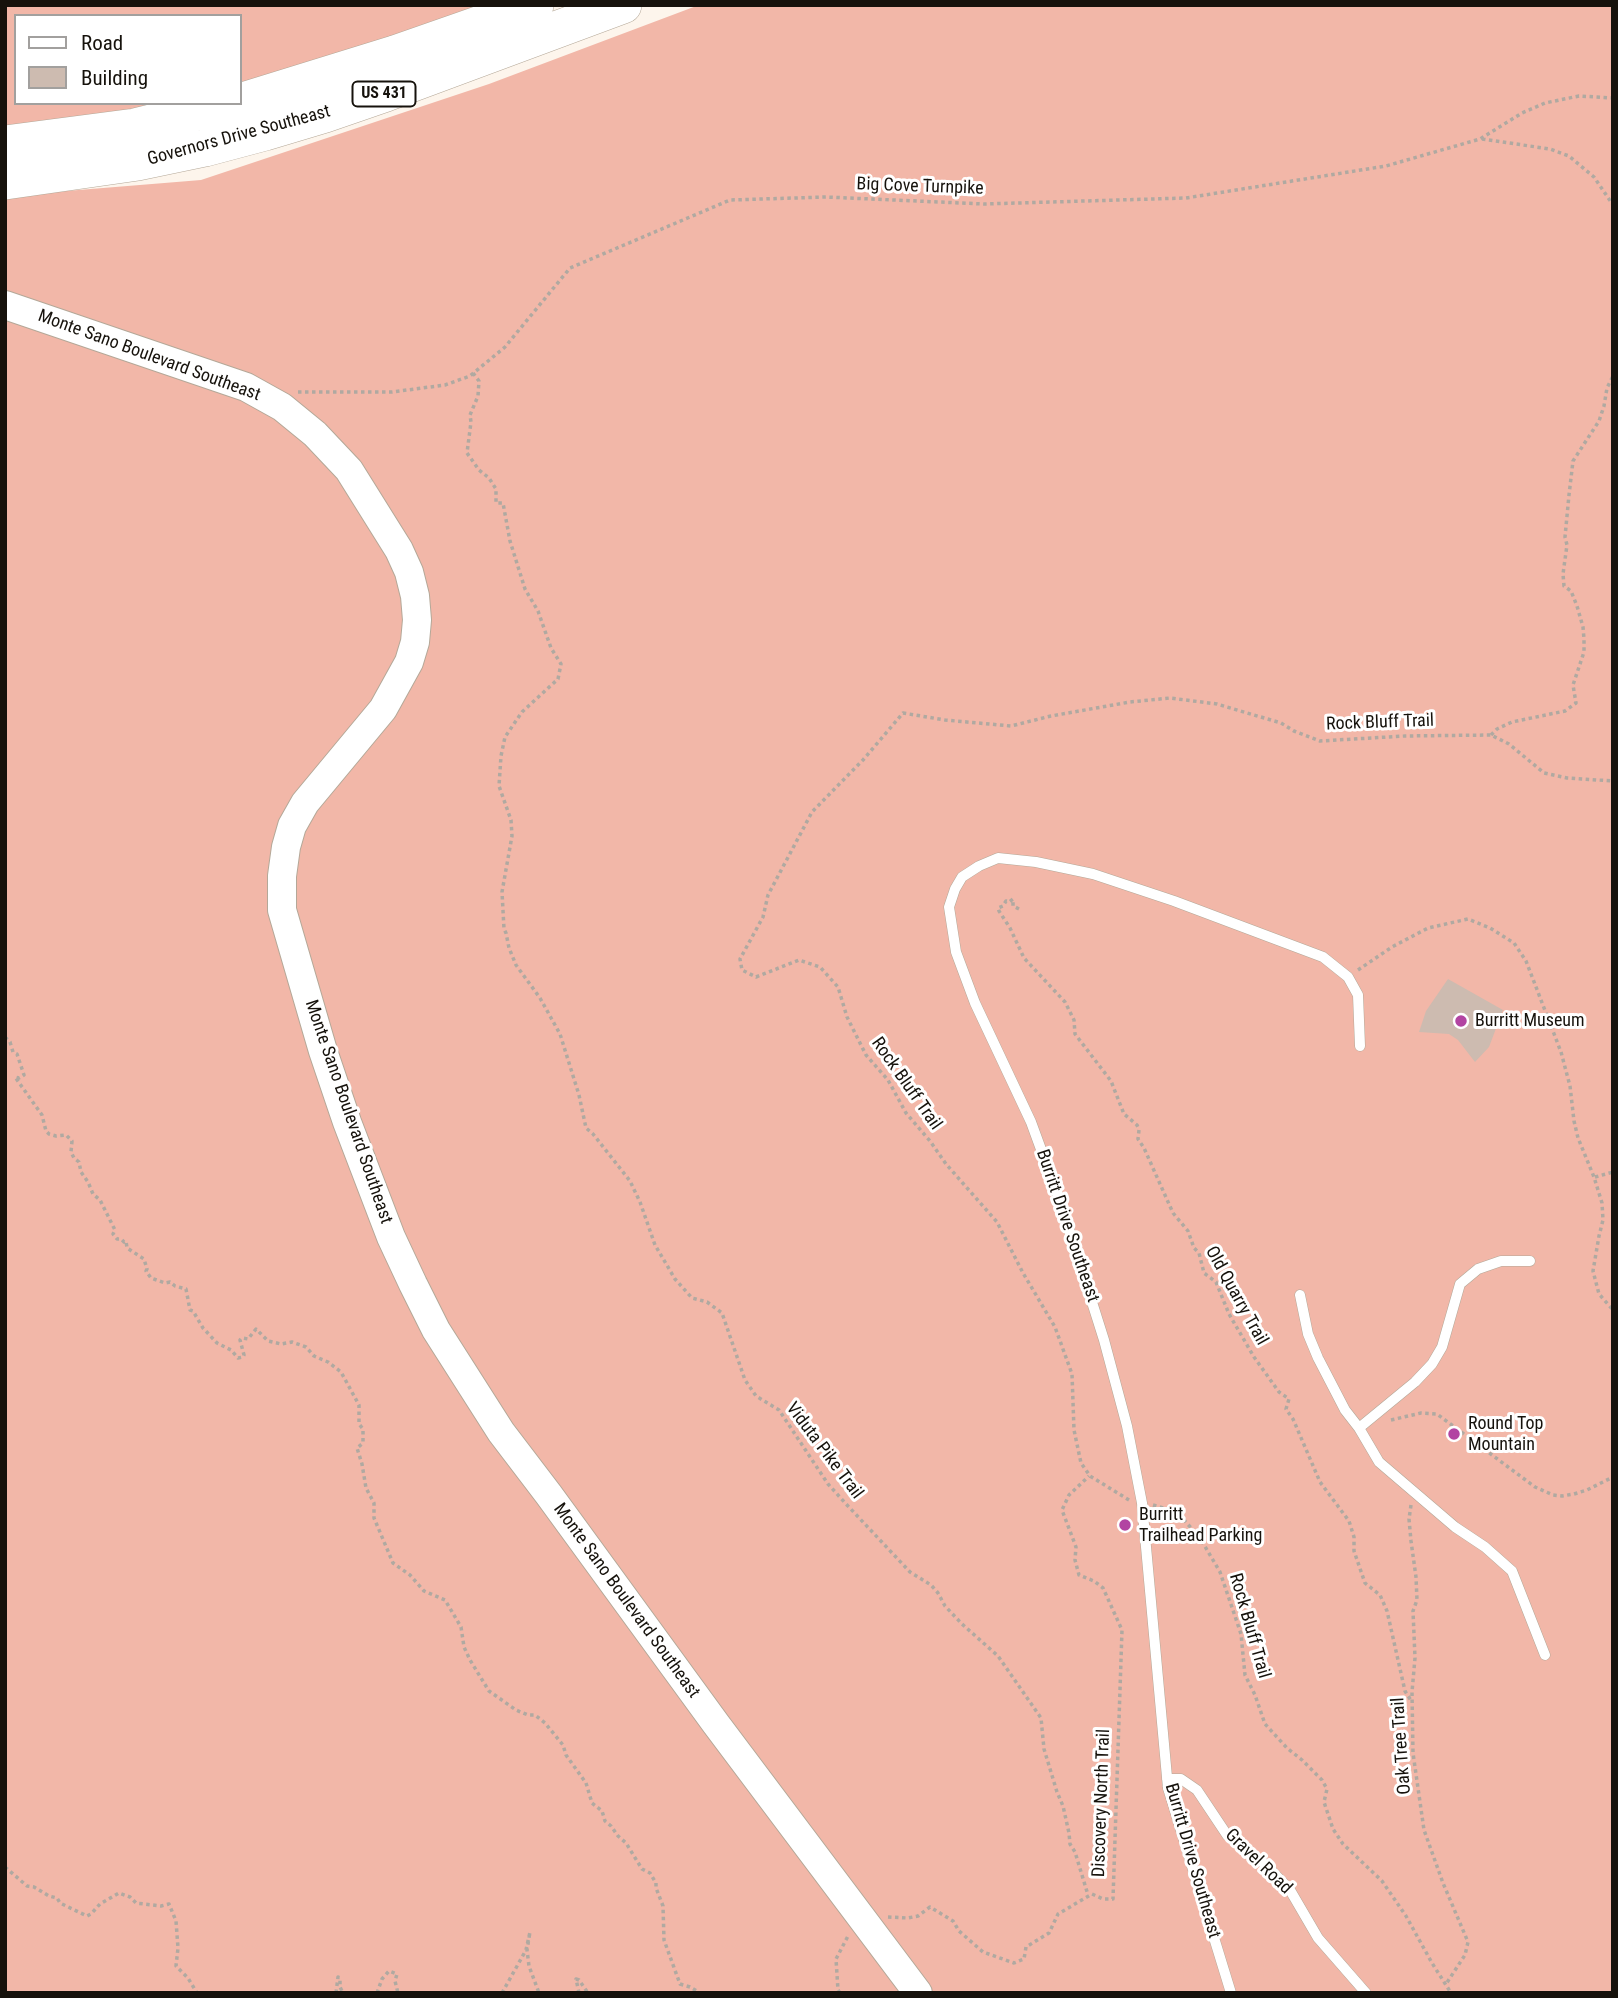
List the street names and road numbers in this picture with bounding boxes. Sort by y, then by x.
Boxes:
road number: US 431 [352,82,416,106]
street label: Governors Drive Southeast [145,101,333,171]
street label: Big Cove Turnpike [856,174,984,200]
street label: Monte Sano Boulevard Southeast [35,306,263,406]
street label: Rock Bluff Trail [1326,710,1434,736]
street label: Monte Sano Boulevard Southeast [299,997,397,1227]
street label: Rock Bluff Trail [866,1034,946,1134]
street label: Burritt Drive Southeast [1031,1147,1103,1305]
street label: Old Quarry Trail [1200,1243,1272,1349]
street label: Viduta Pike Trail [781,1398,867,1504]
street label: Monte Sano Boulevard Southeast [548,1499,704,1703]
street label: Rock Bluff Trail [1224,1571,1274,1681]
street label: Oak Tree Trail [1388,1697,1416,1795]
street label: Discovery North Trail [1089,1729,1115,1877]
street label: Burritt Drive Southeast [1160,1781,1224,1941]
street label: Gravel Road [1220,1825,1296,1899]

